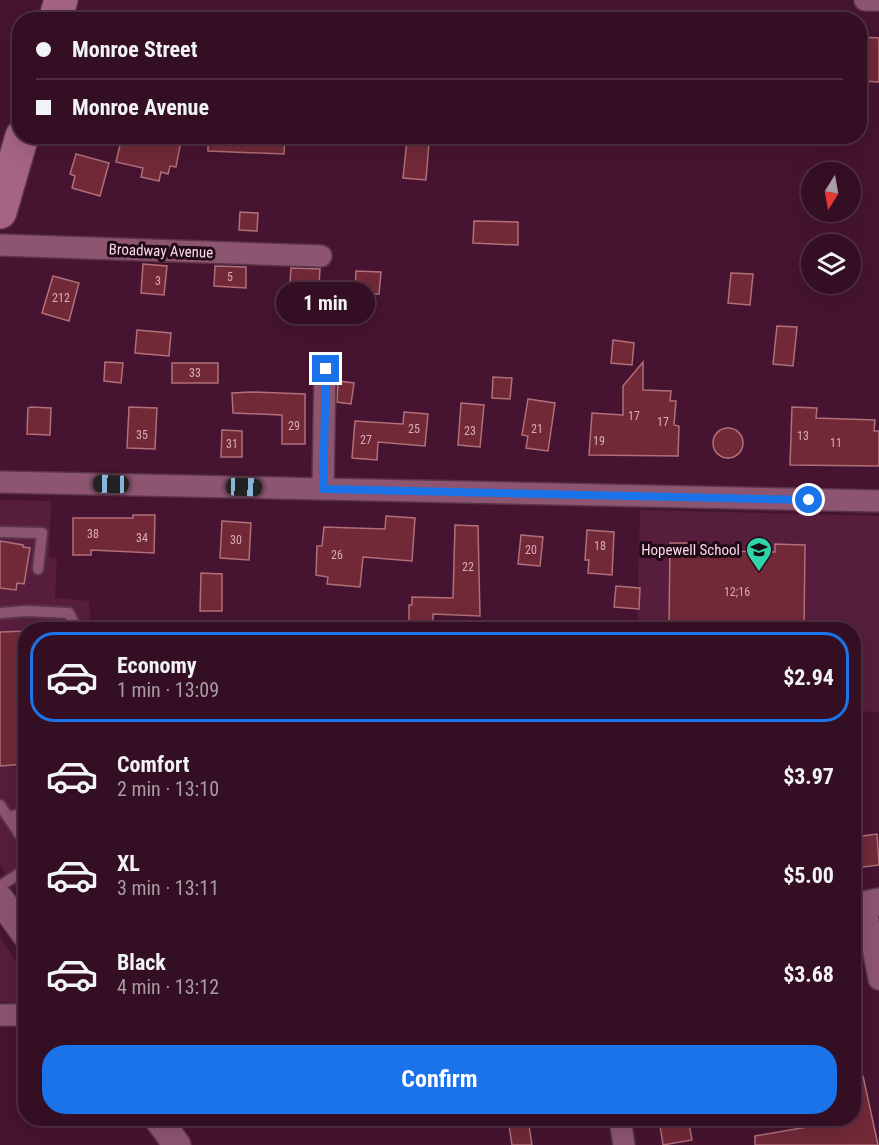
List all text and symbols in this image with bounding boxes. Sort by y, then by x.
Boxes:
text: Monroe Street [72,37,197,62]
text: Monroe Avenue [72,95,209,120]
north arrow [801,162,861,222]
map controls [801,162,861,294]
button: layers [801,234,861,294]
street label: Broadway Avenue [108,240,214,262]
house number: 5 [227,270,233,284]
house number: 3 [155,274,161,288]
callout: 1 min [276,282,376,324]
house number: 212 [52,291,70,305]
text: 1 min [303,291,348,315]
route end [312,355,339,382]
house number: 33 [189,366,201,380]
house number: 17 [628,409,640,423]
house number: 17 [657,415,669,429]
house number: 29 [288,419,300,433]
house number: 25 [408,422,420,436]
house number: 21 [531,422,543,436]
house number: 23 [464,424,476,438]
house number: 35 [136,428,148,442]
house number: 13 [797,429,809,443]
house number: 27 [360,433,372,447]
house number: 19 [593,434,605,448]
house number: 11 [830,436,842,450]
house number: 31 [226,437,238,451]
car [93,475,129,493]
car [226,477,262,497]
route start [795,486,822,513]
house number: 38 [87,527,99,541]
house number: 34 [136,531,148,545]
house number: 30 [230,533,242,547]
school or university icon: Hopewell School [744,535,774,573]
house number: 18 [594,539,606,553]
place label: Hopewell School [641,541,740,559]
house number: 20 [525,543,537,557]
house number: 26 [331,548,343,562]
house number: 22 [462,560,474,574]
house number: 12;16 [724,585,750,599]
icon: car [45,650,99,704]
text: Economy [117,653,197,678]
text: $2.94 [783,665,834,690]
text: 1 min · 13:09 [117,678,219,702]
icon: car [45,749,99,803]
text: Comfort [117,752,190,777]
text: $3.97 [783,764,834,789]
text: 2 min · 13:10 [117,777,219,801]
icon: car [45,848,99,902]
text: XL [117,851,140,876]
text: $5.00 [783,863,834,888]
text: 3 min · 13:11 [117,876,219,900]
icon: car [45,947,99,1001]
text: Black [117,950,166,975]
text: $3.68 [783,962,834,987]
text: 4 min · 13:12 [117,975,219,999]
button: Confirm [42,1045,837,1114]

